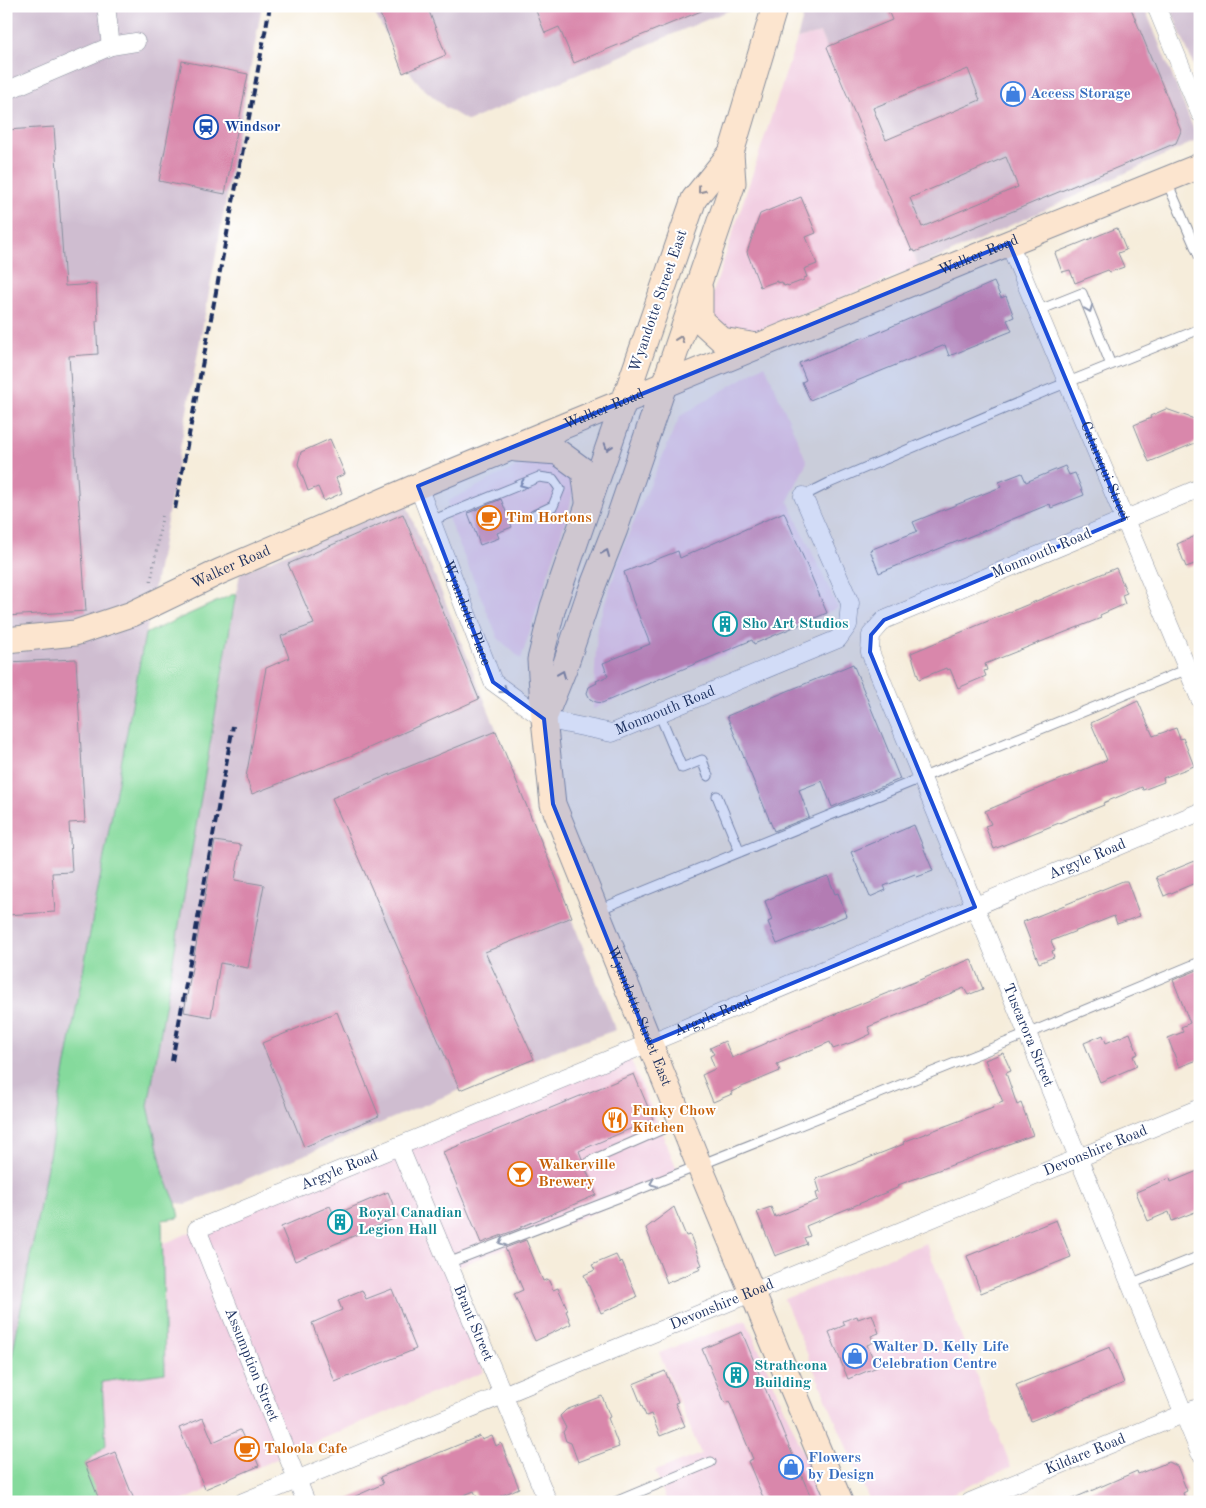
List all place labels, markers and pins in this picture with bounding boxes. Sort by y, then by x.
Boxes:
shop icon: Access Storage [1000,81,1026,107]
place label: Access Storage [1030,87,1131,102]
station icon: Windsor [193,114,219,140]
place label: Windsor [224,120,281,135]
cafe icon: Tim Hortons [476,505,502,531]
place label: Tim Hortons [506,511,592,526]
building icon: Sho Art Studios [712,611,738,637]
place label: Sho Art Studios [742,617,848,632]
place label: Funky Chow Kitchen [632,1104,717,1136]
restaurant icon: Funky Chow Kitchen [602,1107,628,1133]
place label: Walkerville Brewery [538,1158,616,1190]
bar icon: Walkerville Brewery [507,1161,533,1187]
place label: Royal Canadian Legion Hall [358,1206,462,1238]
building icon: Royal Canadian Legion Hall [327,1209,353,1235]
place label: Walter D. Kelly Life Celebration Centre [872,1340,1009,1372]
shop icon: Walter D. Kelly Life Celebration Centre [842,1343,868,1369]
place label: Strathcona Building [754,1359,828,1391]
building icon: Strathcona Building [723,1362,749,1388]
cafe icon: Taloola Cafe [234,1436,260,1462]
place label: Taloola Cafe [264,1442,348,1457]
place label: Flowers by Design [808,1451,874,1483]
shop icon: Flowers by Design [778,1454,804,1480]

